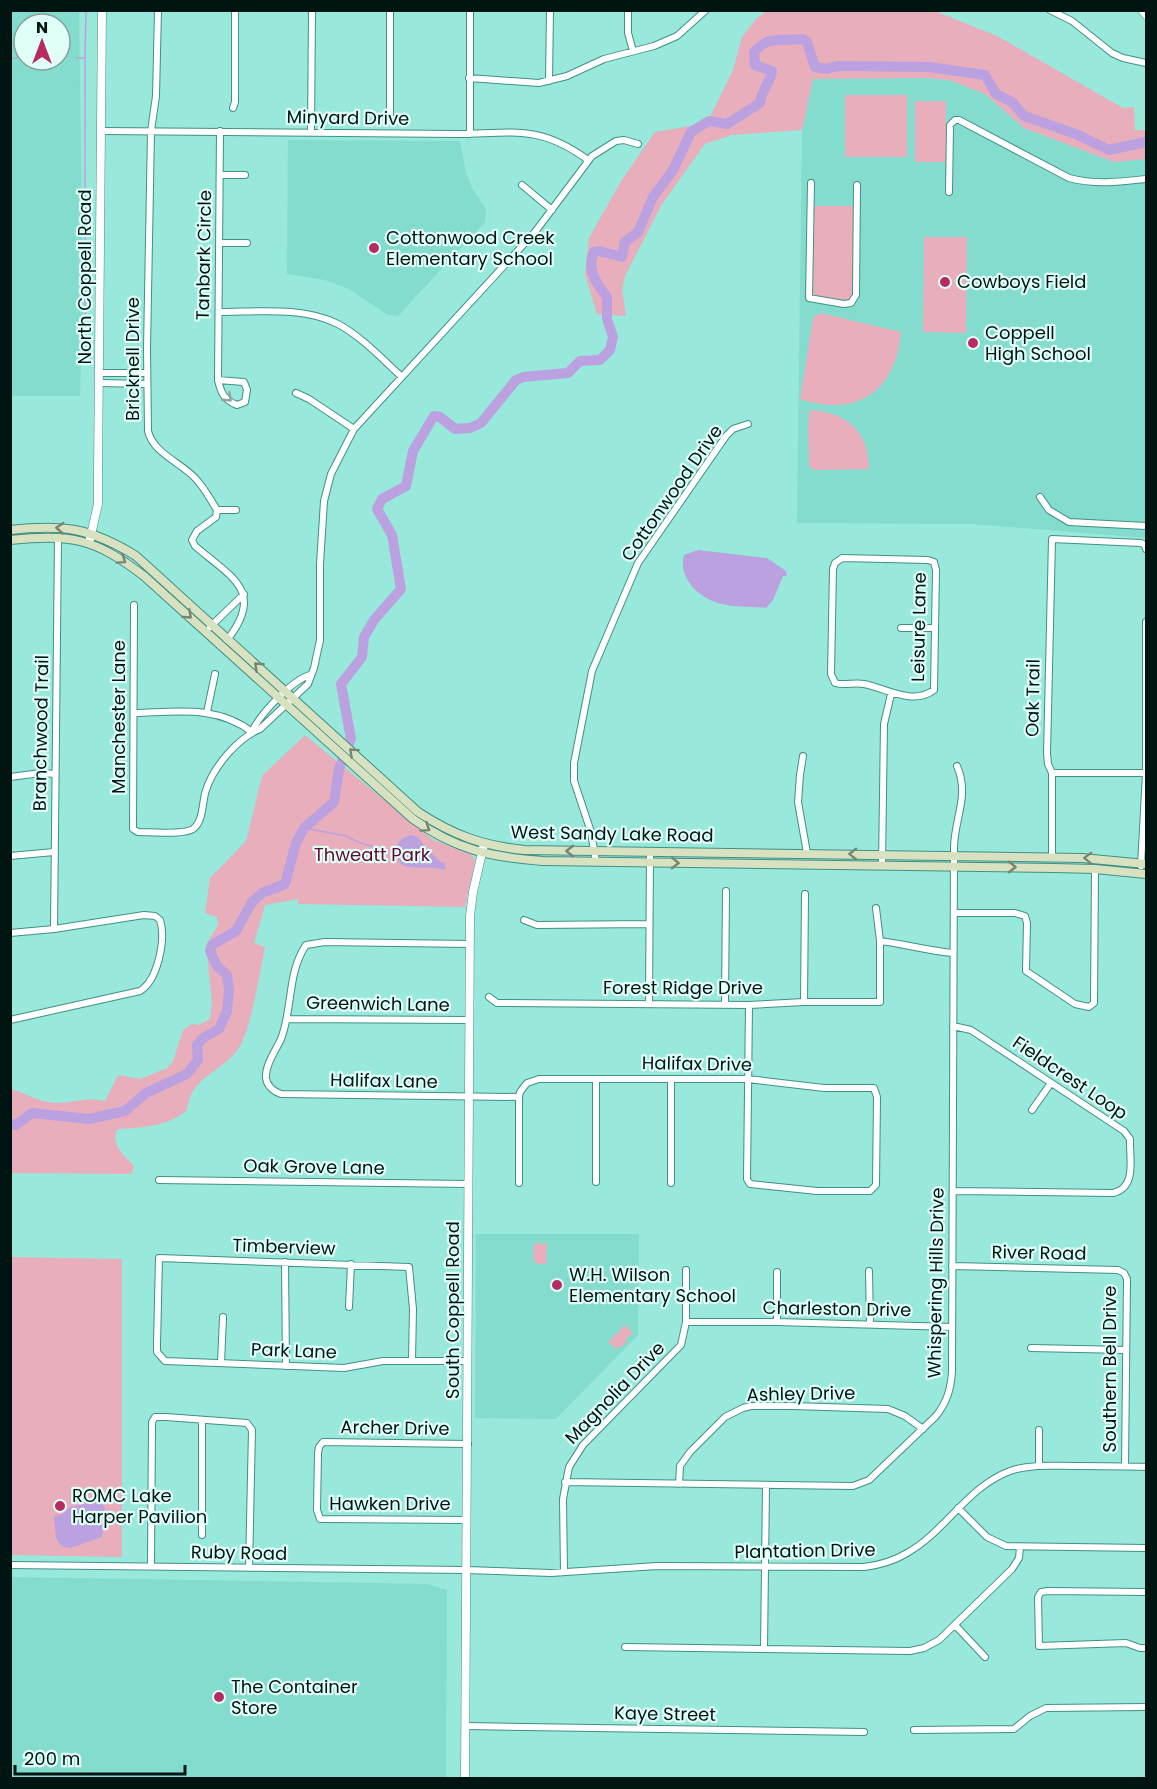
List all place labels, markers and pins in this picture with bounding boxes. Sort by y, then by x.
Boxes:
place label: Cottonwood Creek Elementary School [386,225,555,271]
marker: Cottonwood Creek Elementary School [367,241,381,255]
place label: Cowboys Field [957,269,1086,294]
marker: Cowboys Field [938,275,952,289]
place label: Coppell High School [985,320,1091,366]
marker: Coppell High School [966,336,980,350]
place label: W.H. Wilson Elementary School [569,1262,736,1308]
marker: W.H. Wilson Elementary School [550,1278,564,1292]
place label: ROMC Lake Harper Pavilion [72,1483,207,1529]
marker: ROMC Lake Harper Pavilion [53,1499,67,1513]
place label: The Container Store [231,1674,358,1720]
marker: The Container Store [212,1690,226,1704]

